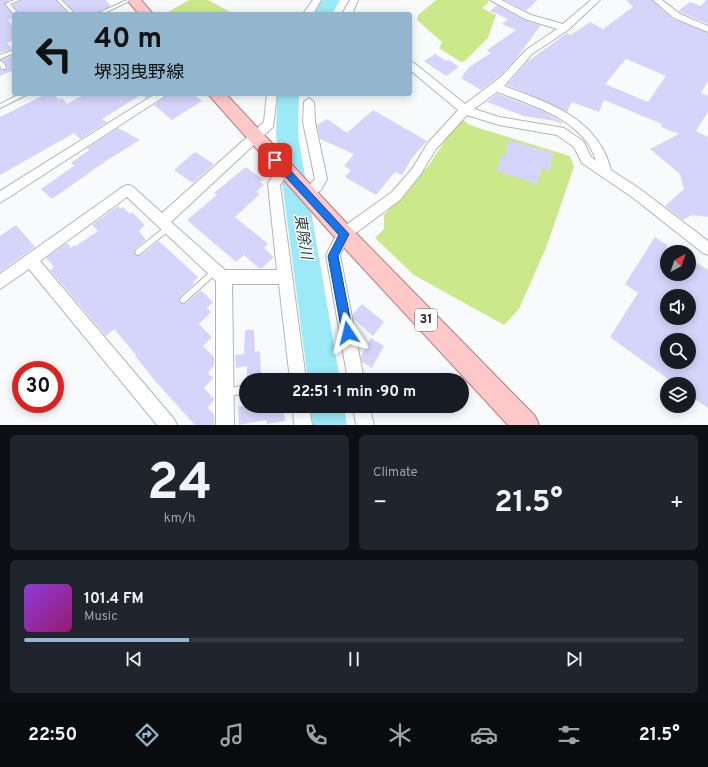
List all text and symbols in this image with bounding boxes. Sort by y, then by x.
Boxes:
text: 40 m [94,22,162,58]
icon: left [28,28,80,80]
text: 堺羽曳野線 [94,62,184,85]
pin [258,143,292,177]
icon: arrive [264,149,286,171]
water label: 東除川 [289,213,315,263]
north arrow [660,245,696,281]
map controls [660,245,696,413]
button: sound [660,289,696,325]
road number: 31 [415,309,437,331]
position arrow [327,312,369,354]
button: search [660,333,696,369]
speed limit sign: 30 [12,361,64,413]
button: layers [660,377,696,413]
text: 22:51 · 1 min · 90 m [292,383,416,402]
text: 24 [147,452,212,518]
text: Climate [373,465,418,481]
text: 21.5° [494,485,563,522]
text: − [373,490,387,517]
text: + [670,490,684,517]
text: km/h [164,511,195,527]
text: 101.4 FM [84,590,144,609]
text: Music [84,609,118,625]
icon: previous [123,648,145,670]
icon: pause [343,648,365,670]
icon: next [563,648,585,670]
icon: directions [133,721,161,749]
icon: music [218,721,246,749]
icon: phone [302,721,330,749]
icon: climate [386,721,414,749]
icon: car [470,721,498,749]
icon: filters [555,721,583,749]
text: 22:50 [28,724,77,747]
text: 21.5° [639,724,680,747]

